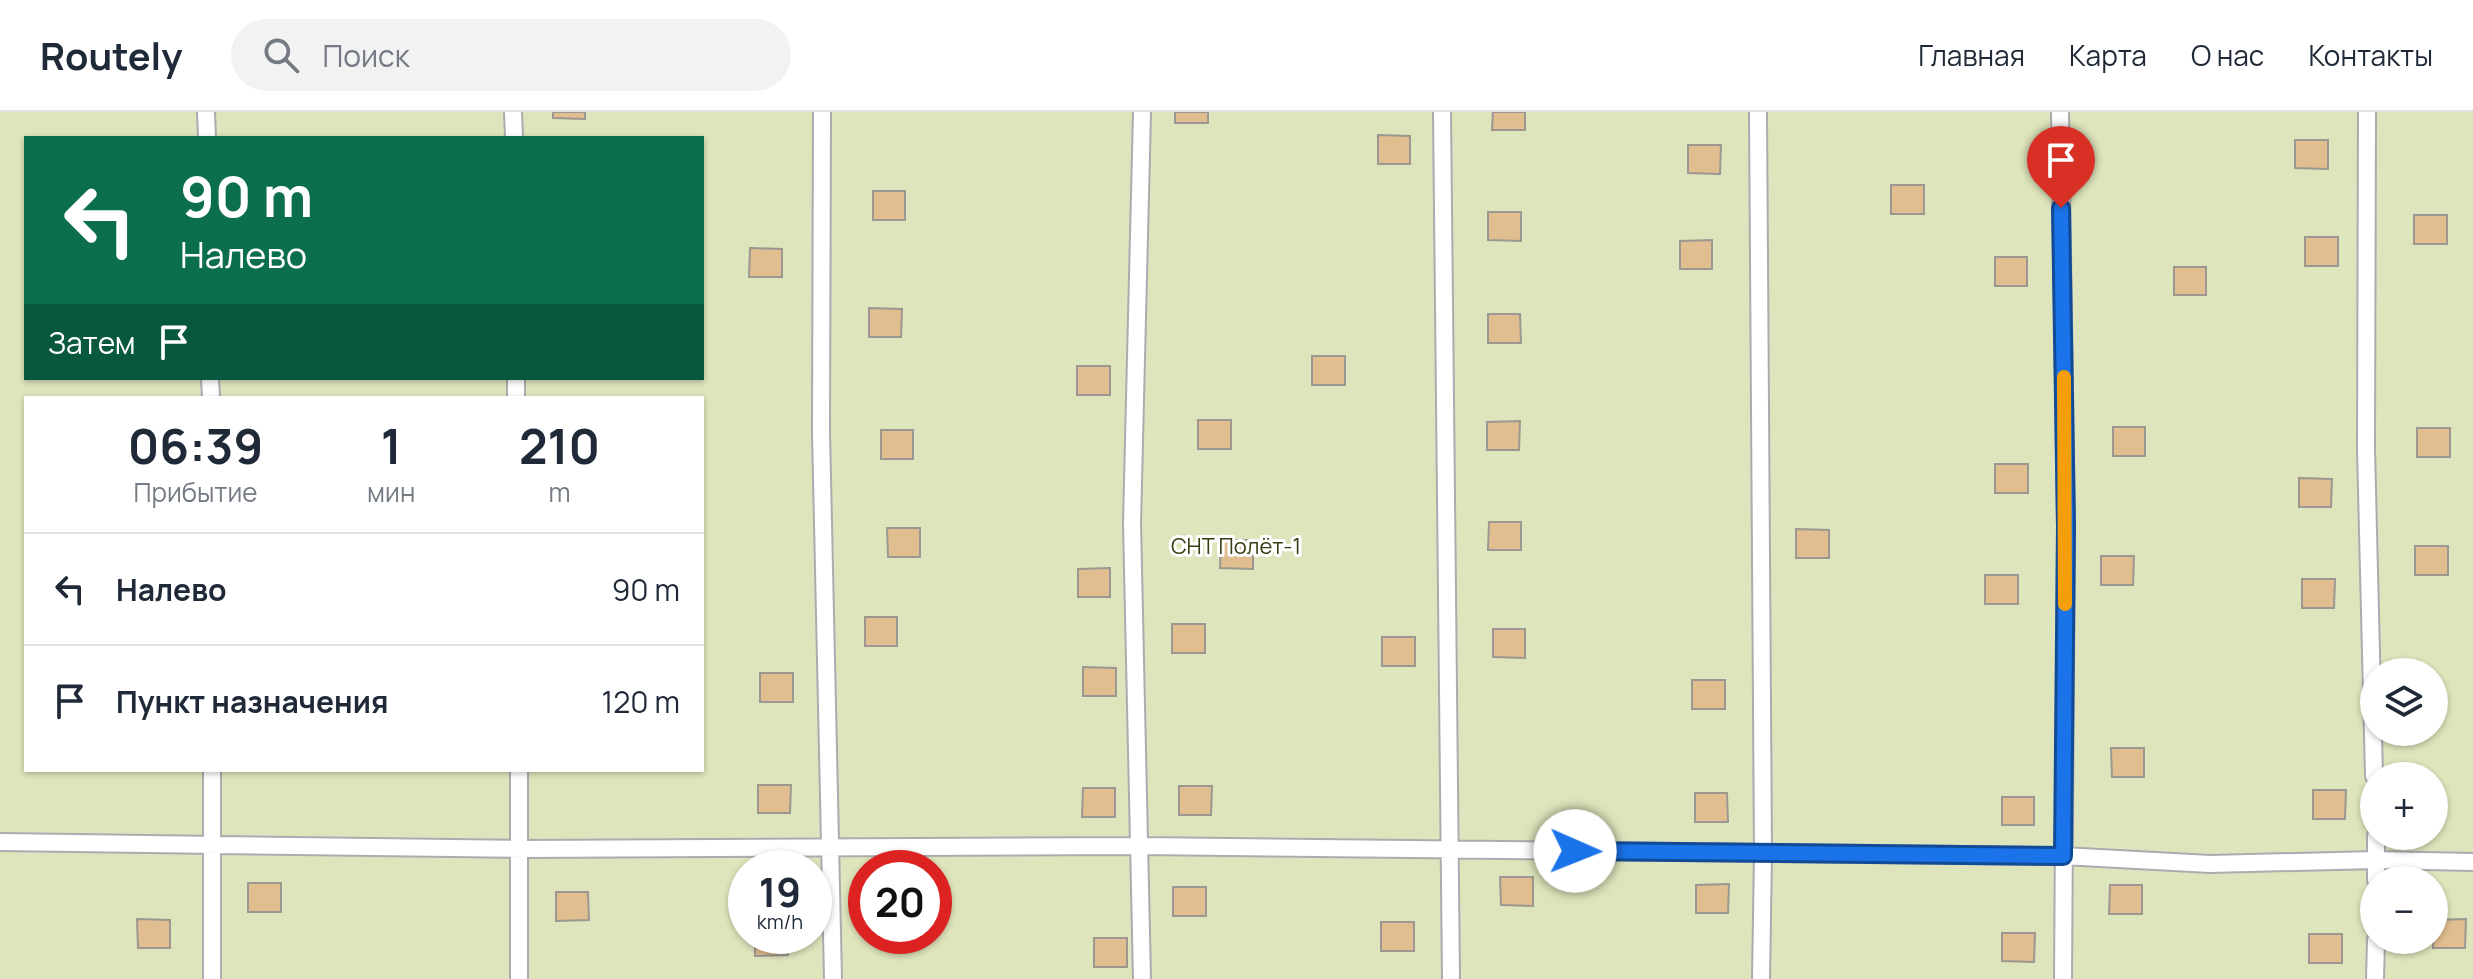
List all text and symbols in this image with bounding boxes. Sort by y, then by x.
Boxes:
search box [231,19,791,91]
text: Routely [40,29,183,81]
icon: search [259,33,303,77]
text: Поиск [323,35,410,76]
text: Главная [1918,36,2025,74]
text: Карта [2069,36,2147,74]
text: О нас [2191,36,2264,74]
text: Контакты [2308,36,2433,74]
pin [2027,126,2095,208]
icon: arrive [2039,138,2083,182]
text: 90 m [180,157,313,234]
icon: left [48,168,152,272]
text: Налево [180,230,307,279]
icon: arrive [152,320,196,364]
text: Затем [48,322,136,363]
text: 06:39 [128,413,263,478]
text: 1 [381,413,402,478]
text: 210 [519,413,600,478]
text: Прибытие [134,474,258,510]
text: мин [367,474,415,510]
text: m [549,474,571,510]
park label: СНТ Полёт-1 [1171,531,1301,561]
icon: left [48,567,92,611]
text: Налево [116,569,226,610]
text: 90 m [612,569,680,610]
map controls [2360,658,2448,954]
button: layers [2360,658,2448,746]
icon: arrive [48,679,92,723]
text: Пункт назначения [116,681,389,722]
text: 120 m [601,681,680,722]
button: + [2360,762,2448,850]
position arrow [1533,809,1617,893]
speed limit sign: 20 [848,850,952,954]
text: 19 [759,864,801,919]
button: − [2360,866,2448,954]
text: km/h [757,908,803,935]

